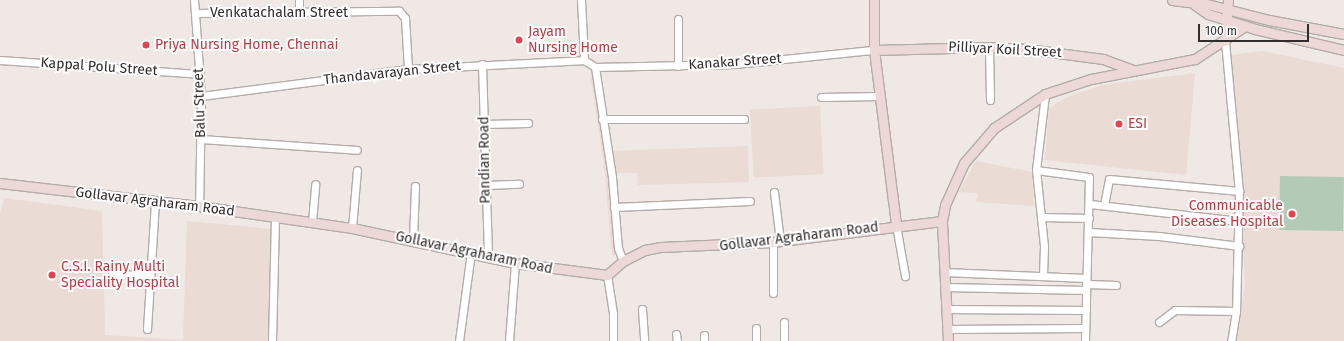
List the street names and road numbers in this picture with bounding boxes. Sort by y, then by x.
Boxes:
street label: Venkatachalam Street [210,5,348,21]
street label: Pilliyar Koil Street [948,39,1062,61]
street label: Kanakar Street [688,50,782,74]
street label: Kappal Polu Street [40,55,158,79]
street label: Thandavarayan Street [323,57,461,89]
street label: Balu Street [190,68,210,138]
street label: Pandian Road [476,116,494,204]
street label: Gollavar Agraharam Road [75,184,235,220]
street label: Gollavar Agraharam Road [719,219,879,255]
street label: Gollavar Agraharam Road [394,228,554,278]

